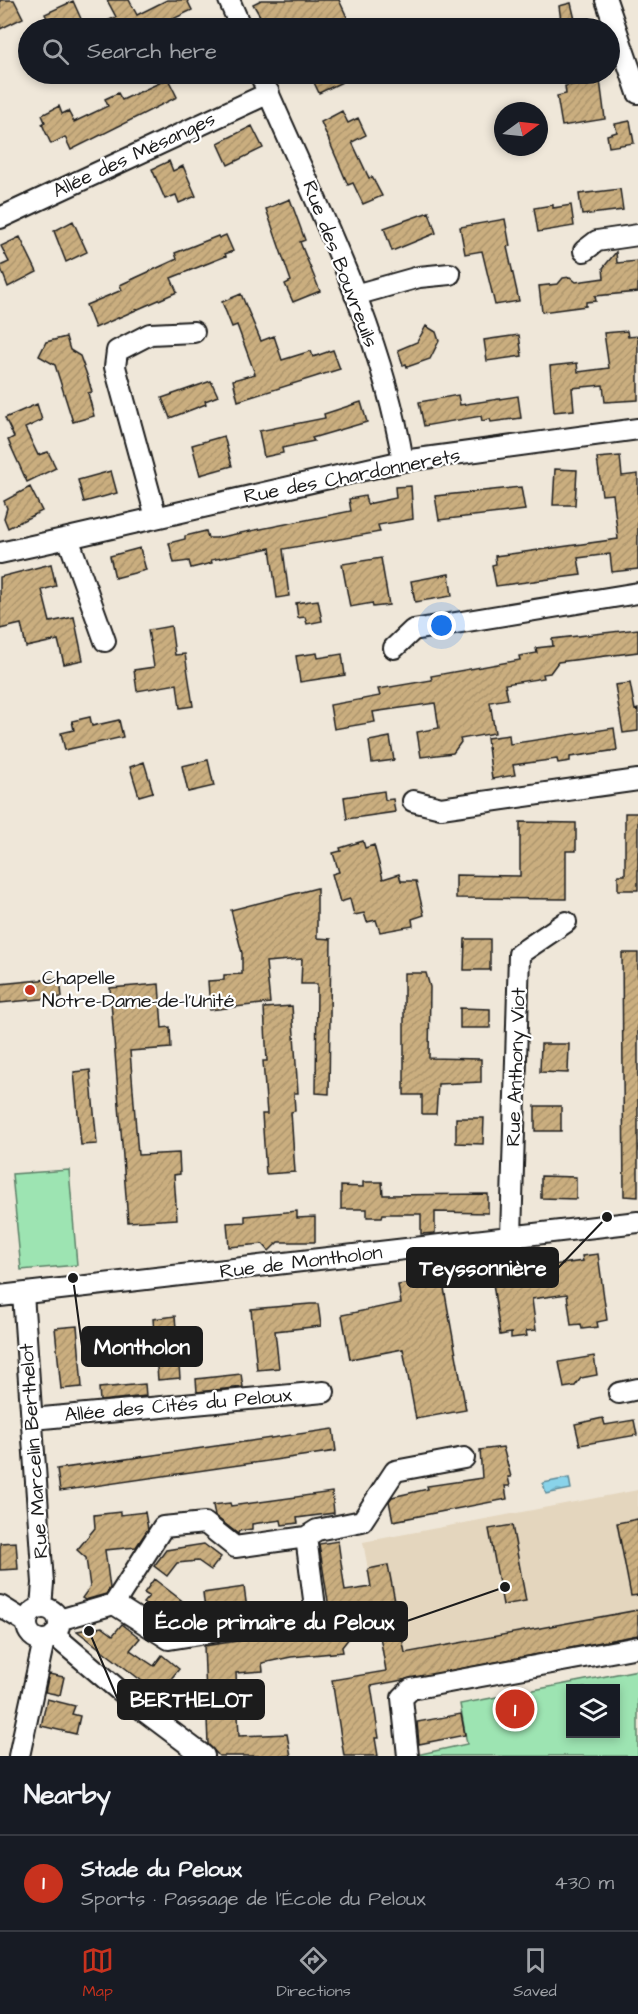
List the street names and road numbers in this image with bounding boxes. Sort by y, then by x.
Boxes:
street label: Allée des Mésanges [48,105,220,206]
street label: Rue des Bouvreuils [295,177,385,351]
street label: Rue des Chardonnerets [241,441,463,511]
street label: Rue Anthony Viot [499,987,534,1147]
street label: Rue de Montholon [218,1238,384,1286]
street label: Rue Marcelin Berthelot [12,1342,56,1560]
street label: Allée des Cités du Peloux [63,1381,293,1429]

